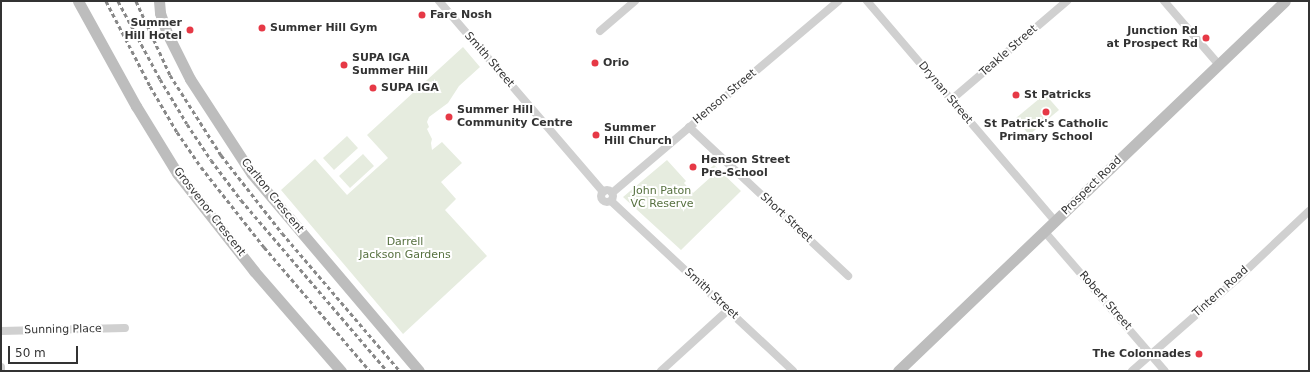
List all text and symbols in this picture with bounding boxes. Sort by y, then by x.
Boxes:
place label: Fare Nosh [430,8,492,22]
marker: Fare Nosh [417,10,427,20]
place label: Summer Hill Hotel [124,17,182,43]
place label: Summer Hill Gym [270,21,377,35]
marker: Summer Hill Gym [257,23,267,33]
street label: Teakle Street [978,23,1040,79]
marker: Summer Hill Hotel [185,25,195,35]
place label: Junction Rd at Prospect Rd [1107,25,1198,51]
street label: Smith Street [461,30,517,90]
marker: Junction Rd at Prospect Rd [1201,33,1211,43]
place label: SUPA IGA Summer Hill [352,52,428,78]
place label: Orio [603,56,629,70]
marker: Orio [590,58,600,68]
street label: Drynan Street [915,59,975,127]
marker: SUPA IGA Summer Hill [339,60,349,70]
street label: Henson Street [691,67,759,127]
place label: SUPA IGA [381,81,439,95]
marker: SUPA IGA [368,83,378,93]
place label: St Patricks [1024,88,1091,102]
marker: St Patricks [1011,90,1021,100]
place label: Summer Hill Community Centre [457,104,573,130]
marker: St Patrick's Catholic Primary School [1041,107,1051,117]
marker: Summer Hill Community Centre [444,112,454,122]
place label: St Patrick's Catholic Primary School [984,118,1108,144]
place label: Summer Hill Church [604,122,672,148]
marker: Summer Hill Church [591,130,601,140]
place label: Henson Street Pre-School [701,154,790,180]
street label: Prospect Road [1059,154,1125,218]
street label: Carlton Crescent [238,156,306,236]
marker: Henson Street Pre-School [688,162,698,172]
street label: Grosvenor Crescent [170,165,248,259]
park label: John Paton VC Reserve [631,185,693,211]
street label: Short Street [757,191,815,245]
park label: Darrell Jackson Gardens [359,236,451,262]
street label: Tintern Road [1191,264,1251,320]
street label: Smith Street [681,266,741,322]
street label: Robert Street [1076,269,1134,333]
street label: Sunning Place [24,323,102,337]
scale bar [10,338,80,364]
text: 50 m [15,346,46,360]
place label: The Colonnades [1092,347,1191,361]
marker: The Colonnades [1194,349,1204,359]

